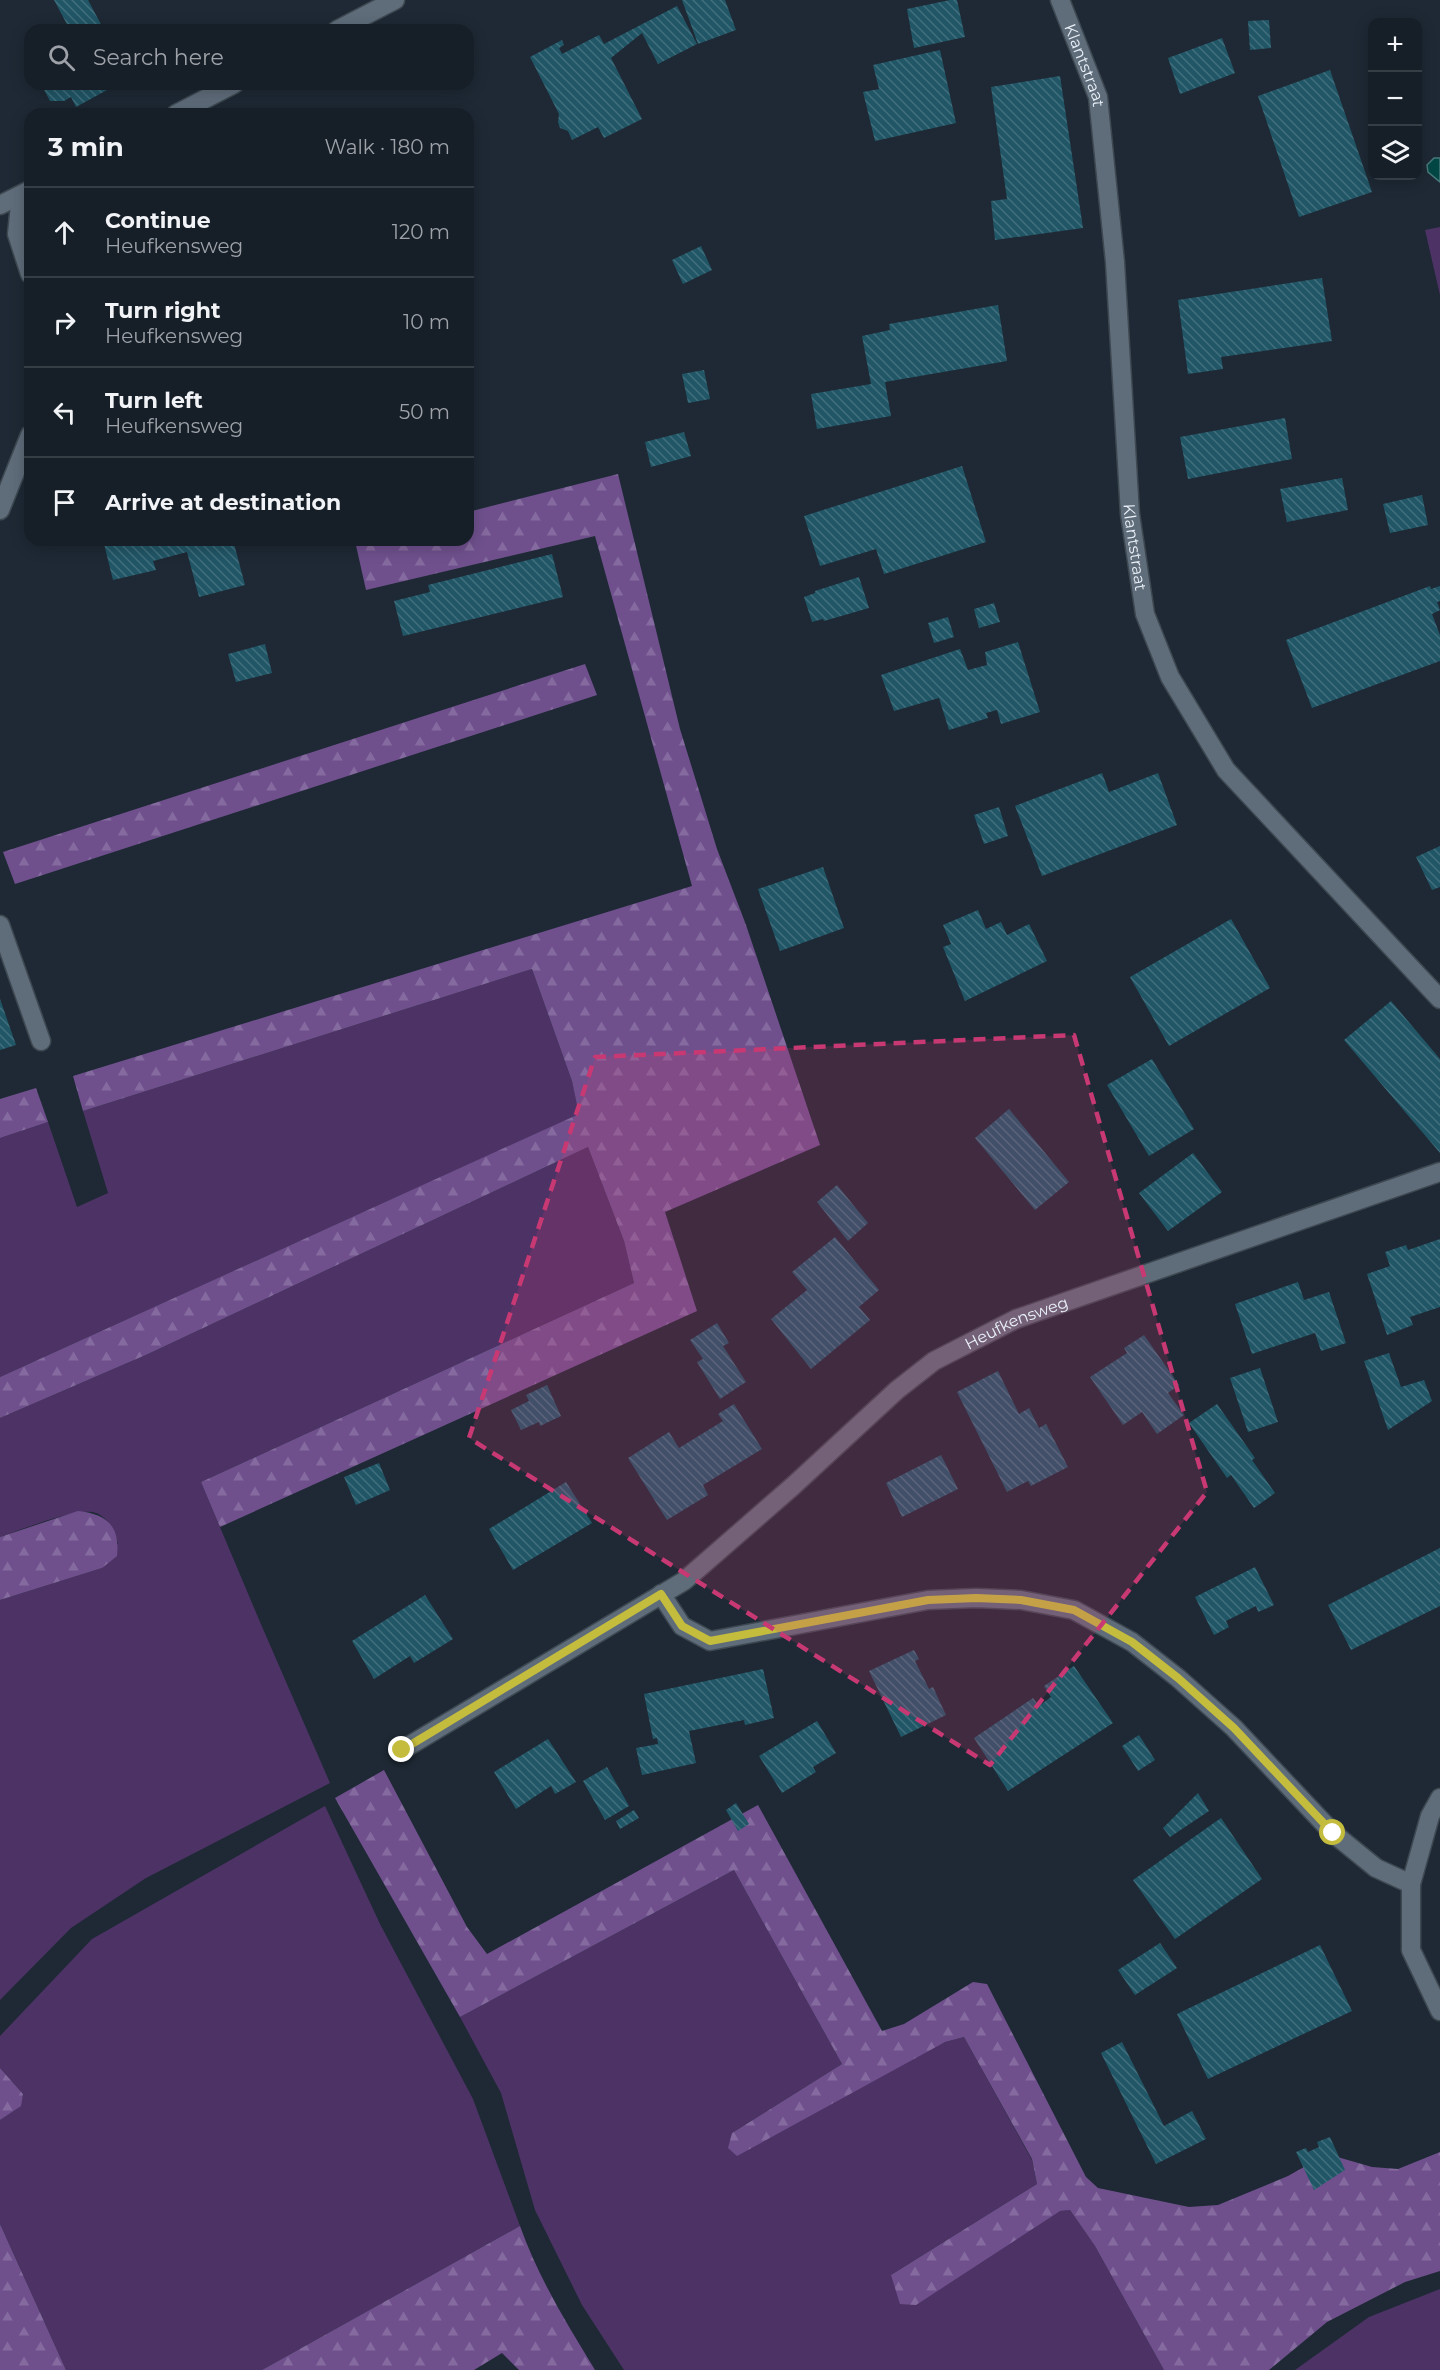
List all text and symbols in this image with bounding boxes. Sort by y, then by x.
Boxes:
map controls [1368,18,1422,180]
button: + [1368,18,1422,72]
street label: Klantstraat [1060,21,1108,108]
search box [24,24,474,90]
icon: search [45,41,78,74]
text: Search here [93,44,224,71]
button: − [1368,72,1422,126]
button: layers [1368,126,1422,180]
text: 3 min [48,131,124,163]
text: Walk · 180 m [325,135,450,159]
text: Continue [105,207,211,234]
icon: ahead [48,216,81,249]
text: 120 m [392,220,450,244]
text: Heufkensweg [105,234,243,258]
text: Turn right [105,297,220,324]
icon: right [48,306,81,339]
text: 10 m [403,310,450,334]
text: Heufkensweg [105,324,243,348]
text: Turn left [105,387,203,414]
icon: left [48,396,81,429]
text: 50 m [399,400,450,424]
text: Heufkensweg [105,414,243,438]
icon: arrive [48,486,81,519]
text: Arrive at destination [105,489,341,516]
street label: Klantstraat [1119,503,1150,593]
street label: Heufkensweg [962,1293,1071,1354]
route end [388,1736,414,1762]
route start [1319,1819,1345,1845]

